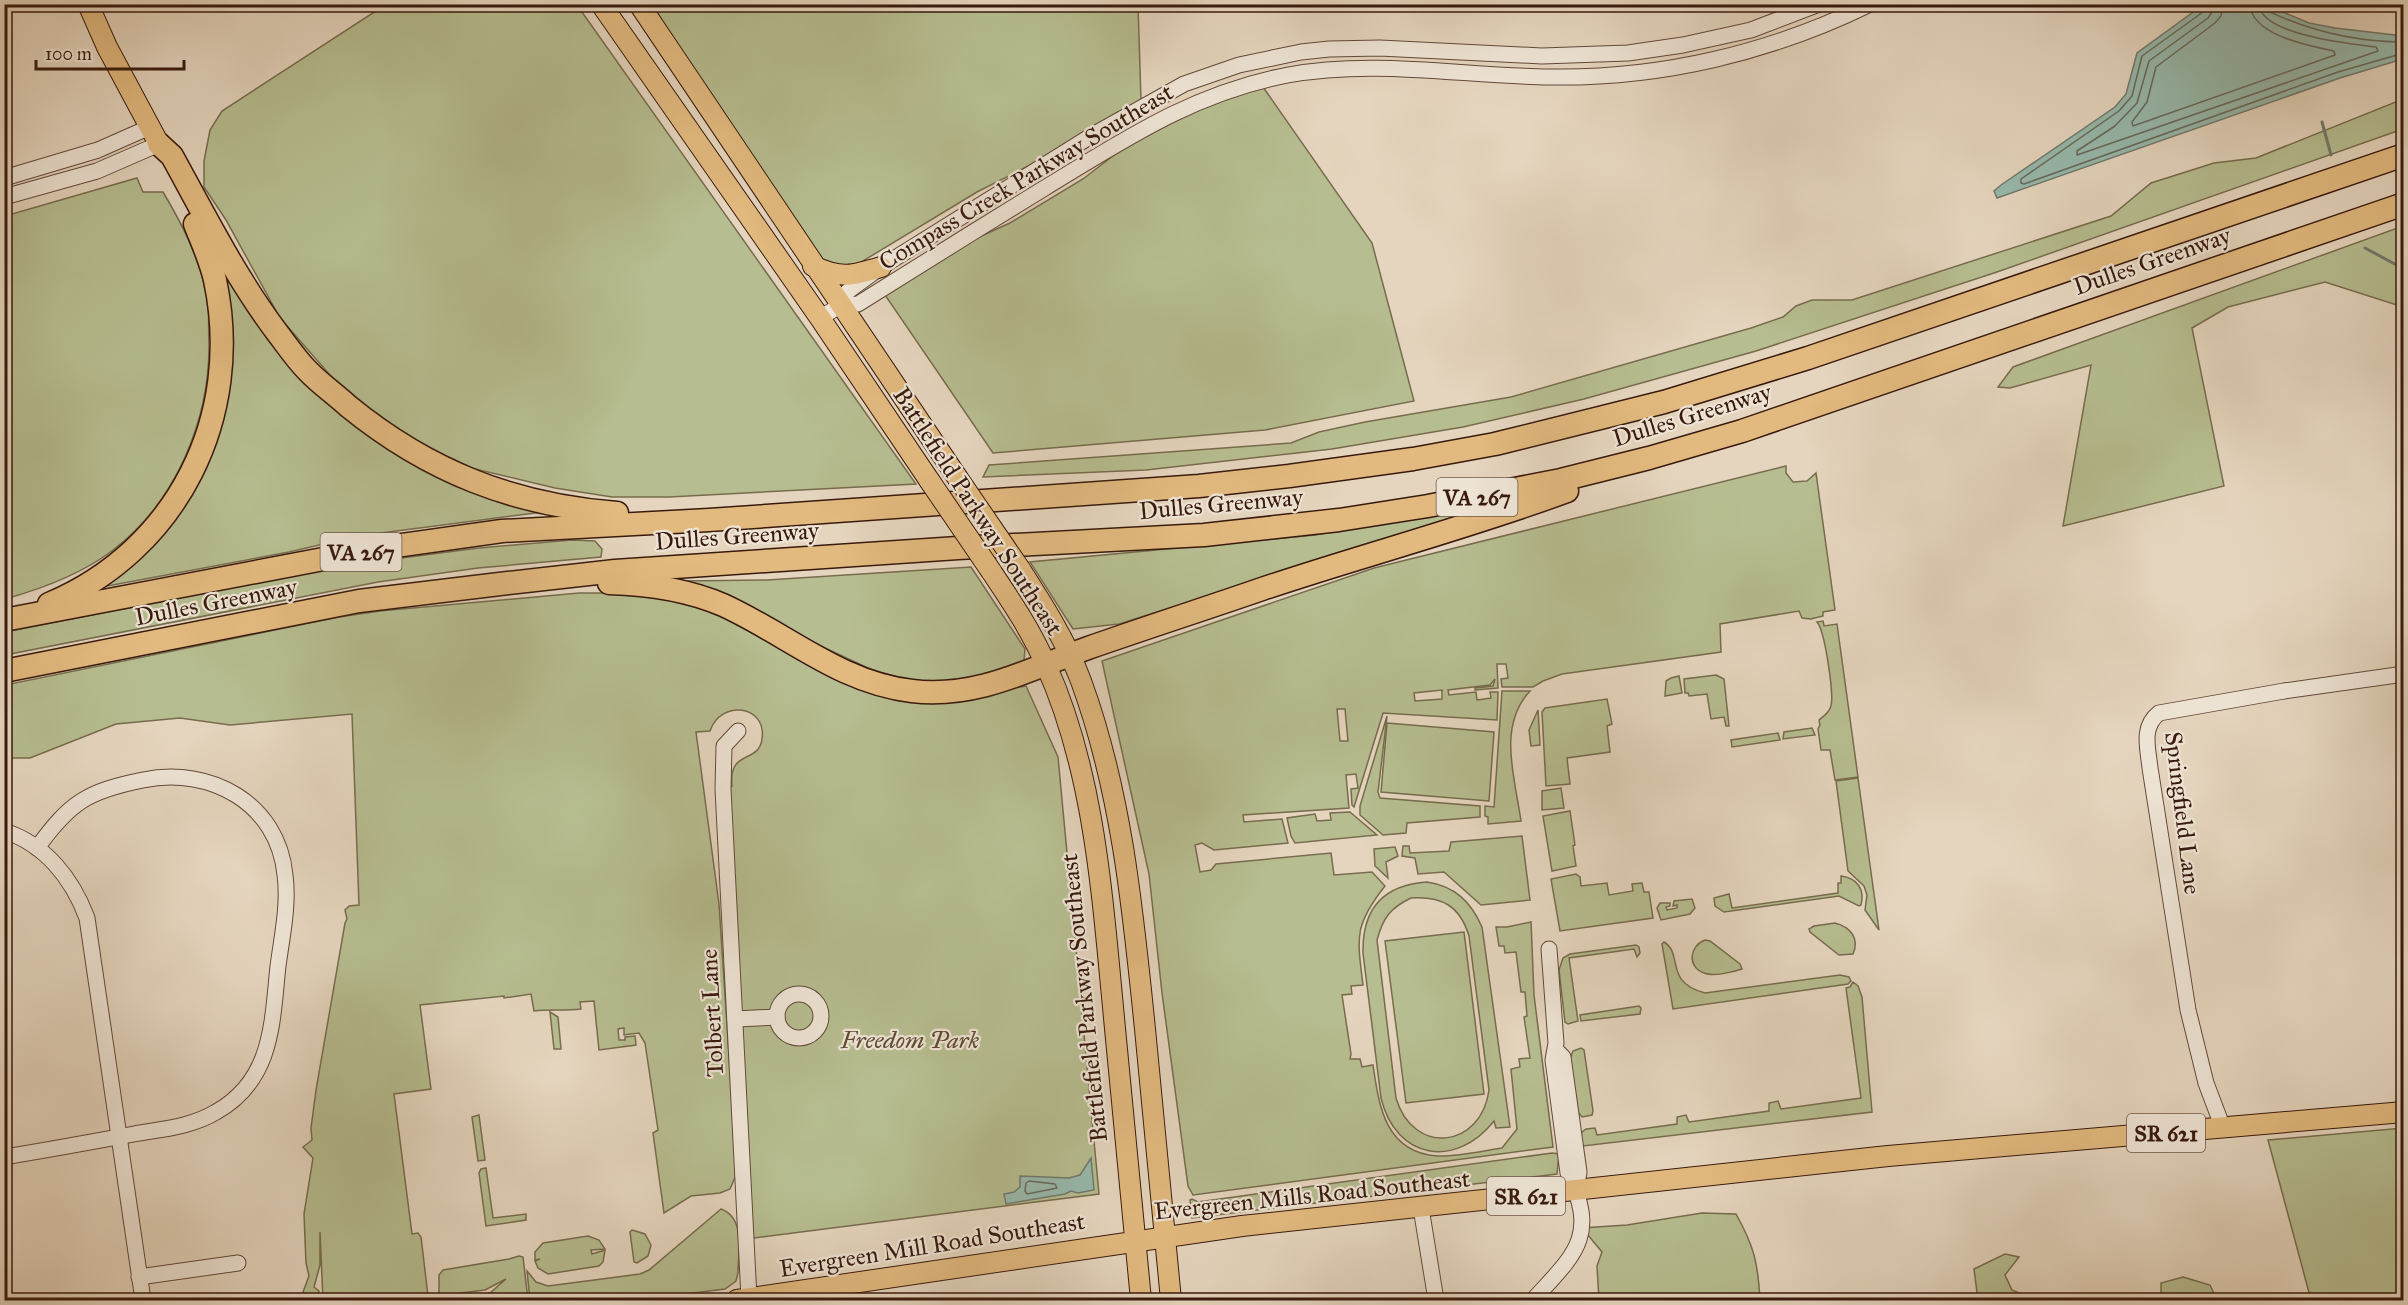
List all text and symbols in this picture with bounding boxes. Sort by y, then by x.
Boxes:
scale bar [36,33,184,71]
text: 100 m [45,43,92,65]
street label: Compass Creek Parkway Southeast [873,77,1179,277]
street label: Dulles Greenway [2069,220,2235,302]
street label: Dulles Greenway [1609,376,1776,453]
street label: Battlefield Parkway Southeast [886,381,1070,641]
road number: VA 267 [1436,478,1518,516]
street label: Dulles Greenway [1138,482,1305,526]
street label: Dulles Greenway [654,515,821,557]
road number: VA 267 [320,533,401,571]
street label: Dulles Greenway [132,571,300,632]
street label: Springfield Lane [2158,730,2208,896]
street label: Battlefield Parkway Southeast [1054,852,1114,1144]
street label: Tolbert Lane [694,948,730,1078]
park label: Freedom Park [840,1025,980,1055]
road number: SR 621 [2127,1114,2205,1152]
street label: Evergreen Mills Road Southeast [1152,1163,1472,1227]
road number: SR 621 [1487,1177,1565,1215]
street label: Evergreen Mill Road Southeast [777,1206,1087,1284]

